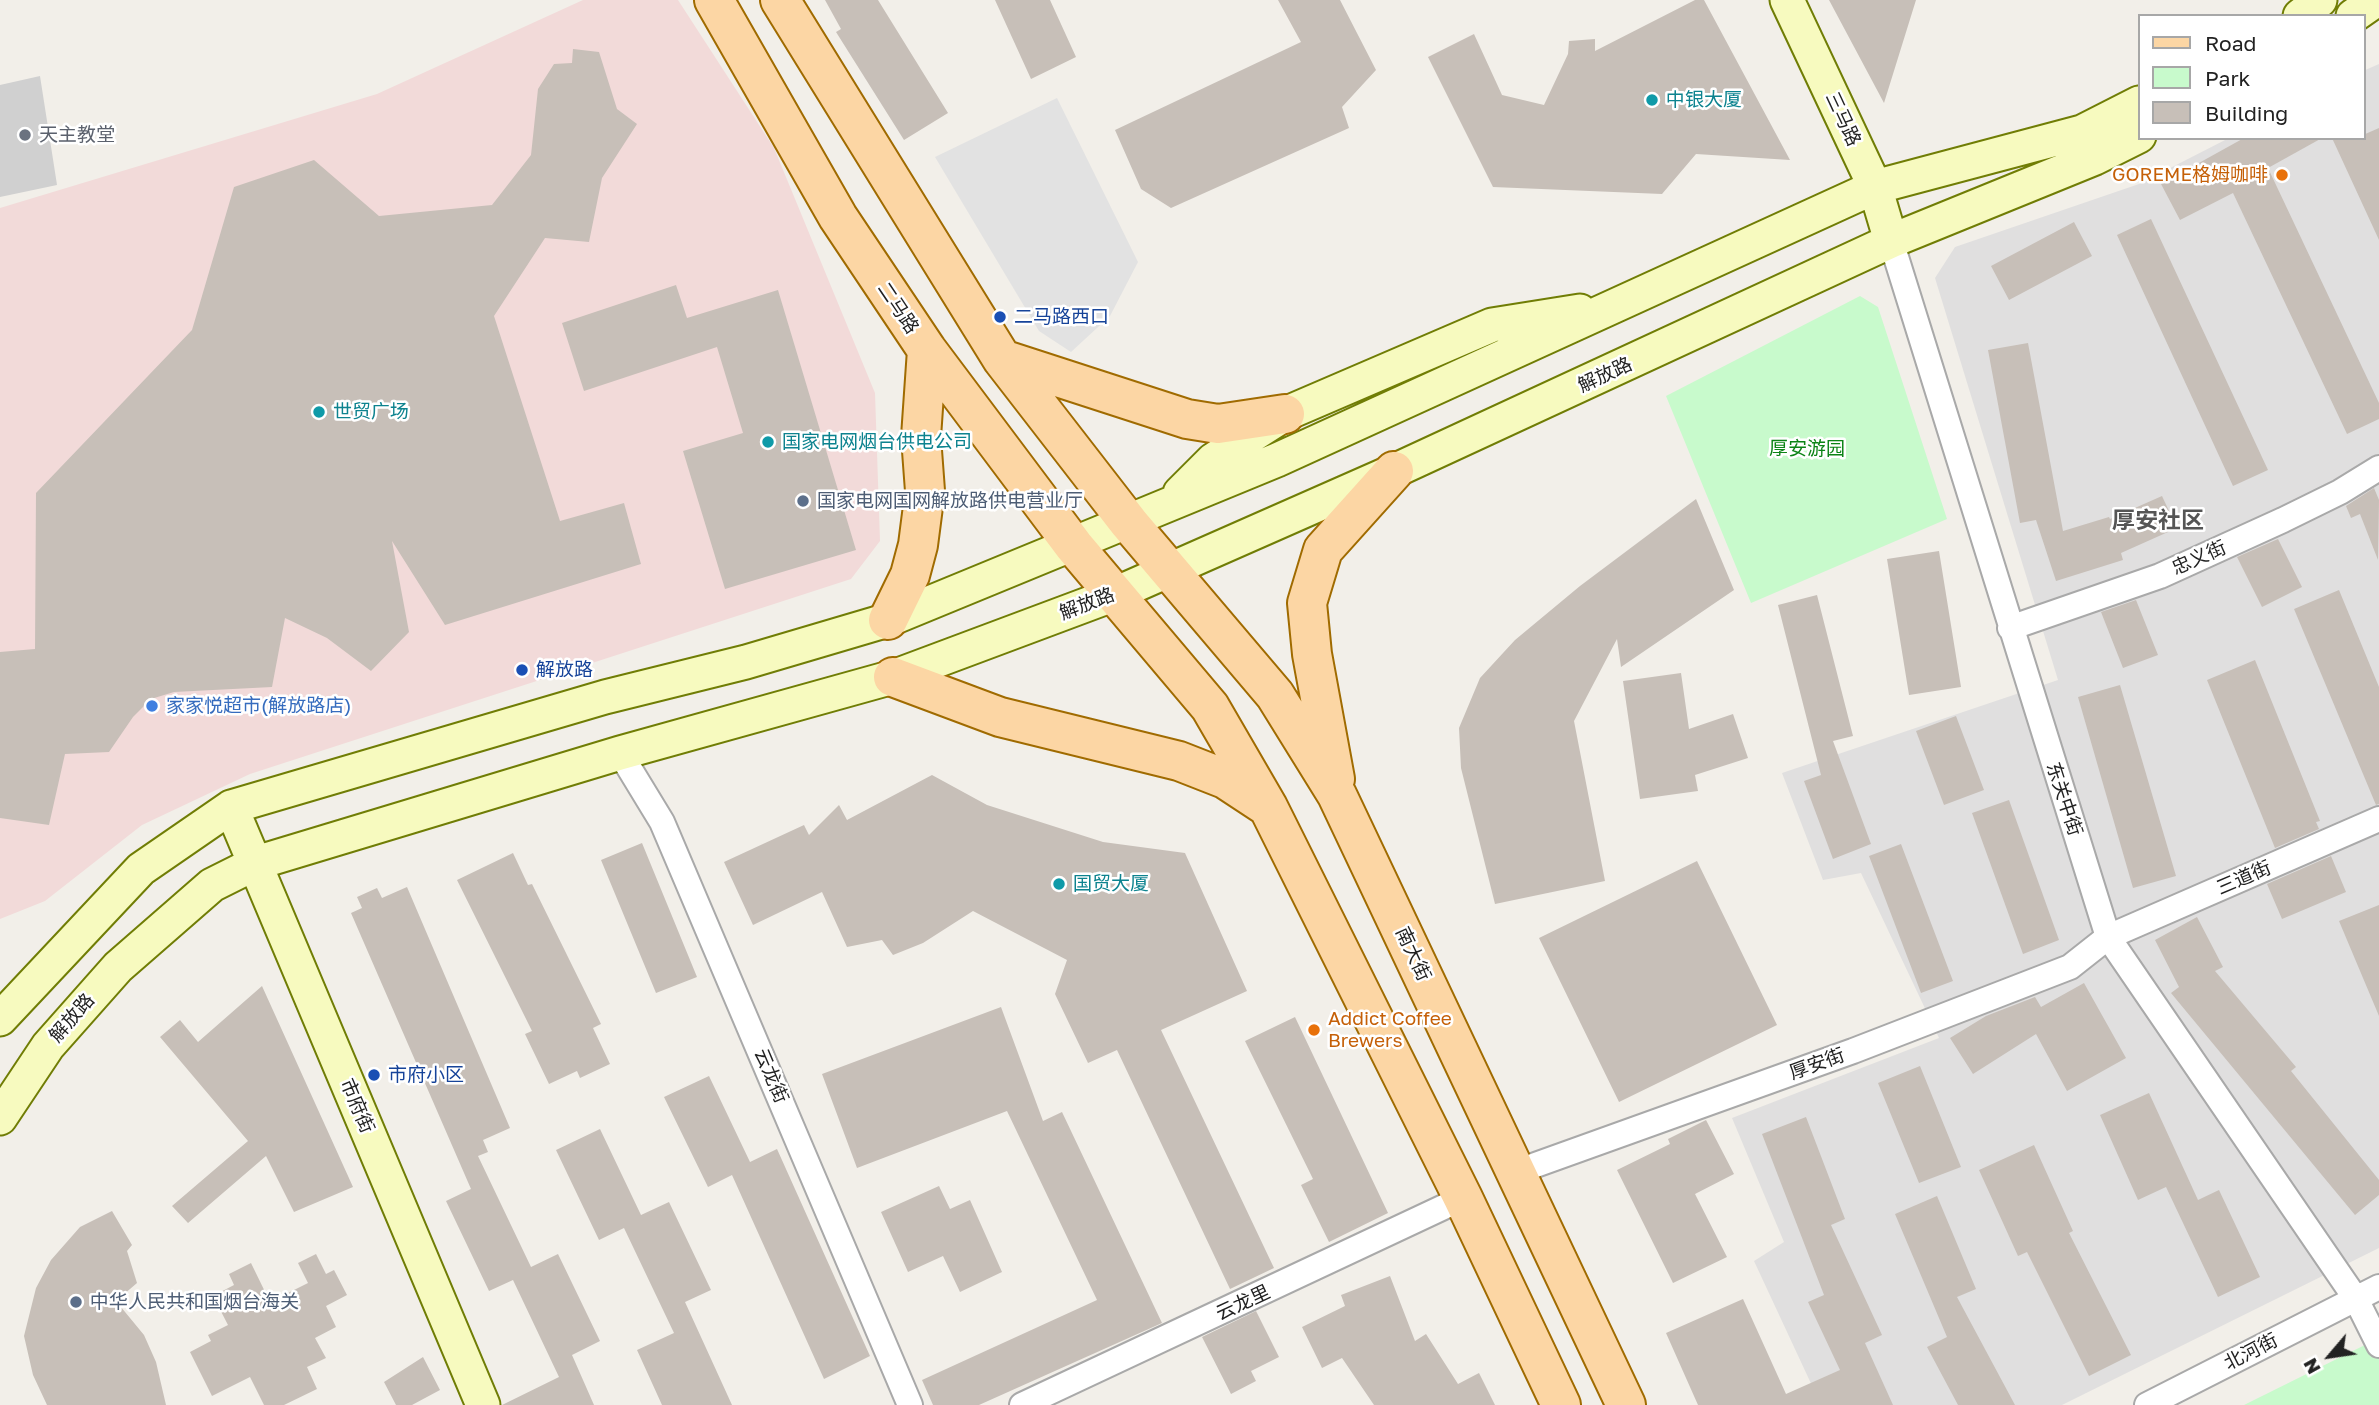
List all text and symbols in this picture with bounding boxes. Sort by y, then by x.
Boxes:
legend [2138,14,2365,140]
text: Road [2205,30,2256,56]
text: Park [2205,65,2250,91]
street label: 三马路 [1821,88,1865,150]
place label: 中银大厦 [1666,89,1742,111]
marker: 中银大厦 [1644,92,1660,108]
text: Building [2205,100,2288,126]
place label: 天主教堂 [39,124,115,146]
marker: 天主教堂 [17,127,33,143]
place label: GOREME格姆咖啡 [2112,164,2268,186]
marker: GOREME格姆咖啡 [2274,167,2290,183]
street label: 二马路 [873,278,923,338]
place label: 二马路西口 [1014,306,1109,328]
marker: 二马路西口 [992,309,1008,325]
street label: 解放路 [1574,353,1636,397]
place label: 世贸广场 [333,401,409,423]
marker: 世贸广场 [311,404,327,420]
place label: 国家电网烟台供电公司 [782,431,972,453]
marker: 国家电网烟台供电公司 [760,434,776,450]
park label: 厚安游园 [1769,438,1845,460]
place label: 国家电网国网解放路供电营业厅 [817,490,1083,512]
marker: 国家电网国网解放路供电营业厅 [795,493,811,509]
district label: 厚安社区 [2112,507,2204,535]
street label: 忠义街 [2168,536,2230,580]
street label: 解放路 [1056,583,1118,625]
place label: 解放路 [536,659,593,681]
marker: 解放路 [514,662,530,678]
place label: 家家悦超市(解放路店) [166,695,351,717]
marker: 家家悦超市(解放路店) [144,698,160,714]
street label: 东关中街 [2041,759,2087,839]
street label: 三道街 [2213,856,2275,900]
place label: 国贸大厦 [1073,873,1149,895]
marker: 国贸大厦 [1051,876,1067,892]
street label: 南大街 [1391,923,1435,985]
street label: 解放路 [45,989,99,1047]
place label: Addict Coffee Brewers [1328,1008,1452,1052]
marker: Addict Coffee Brewers [1306,1022,1322,1038]
street label: 厚安街 [1786,1044,1848,1084]
street label: 云龙街 [749,1045,793,1107]
place label: 市府小区 [388,1064,464,1086]
marker: 市府小区 [366,1067,382,1083]
street label: 市府街 [335,1075,379,1137]
street label: 云龙里 [1212,1281,1274,1325]
place label: 中华人民共和国烟台海关 [90,1291,299,1313]
marker: 中华人民共和国烟台海关 [68,1294,84,1310]
north arrow [2295,1321,2365,1391]
street label: 北河街 [2220,1329,2282,1375]
text: N [2298,1355,2325,1378]

